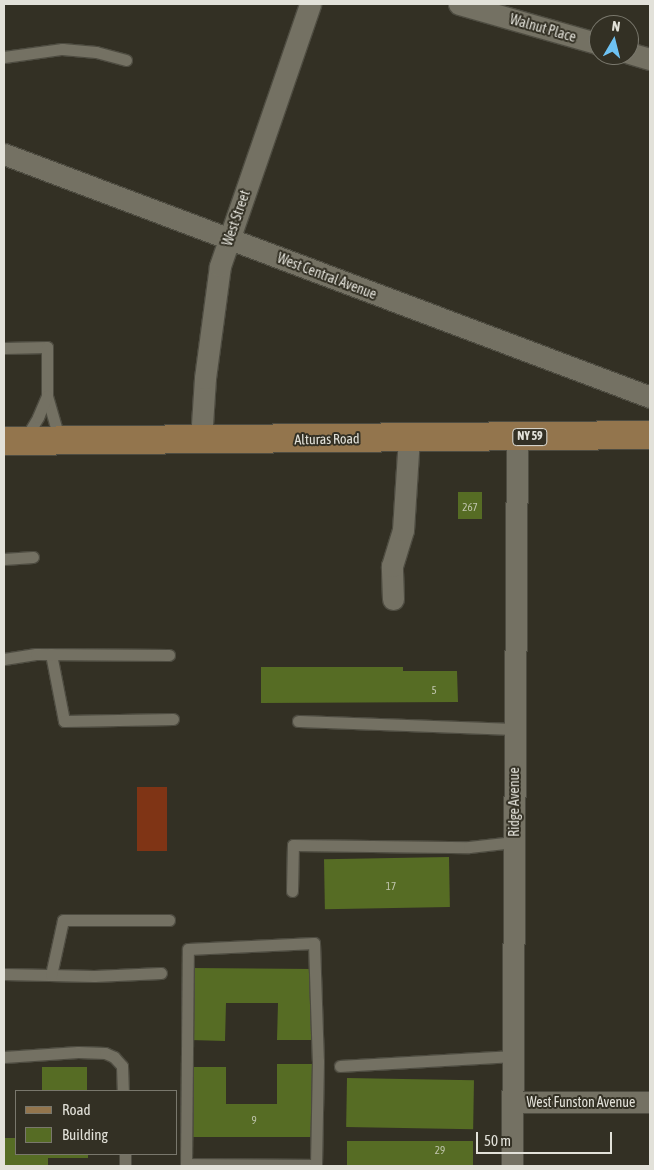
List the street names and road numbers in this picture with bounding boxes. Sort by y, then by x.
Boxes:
street label: Walnut Place [508,11,578,45]
street label: West Street [219,188,253,248]
street label: West Central Avenue [275,249,379,303]
road number: NY 59 [511,428,549,447]
street label: Alturas Road [294,430,360,448]
street label: Ridge Avenue [506,767,522,837]
street label: West Funston Avenue [527,1094,635,1110]

